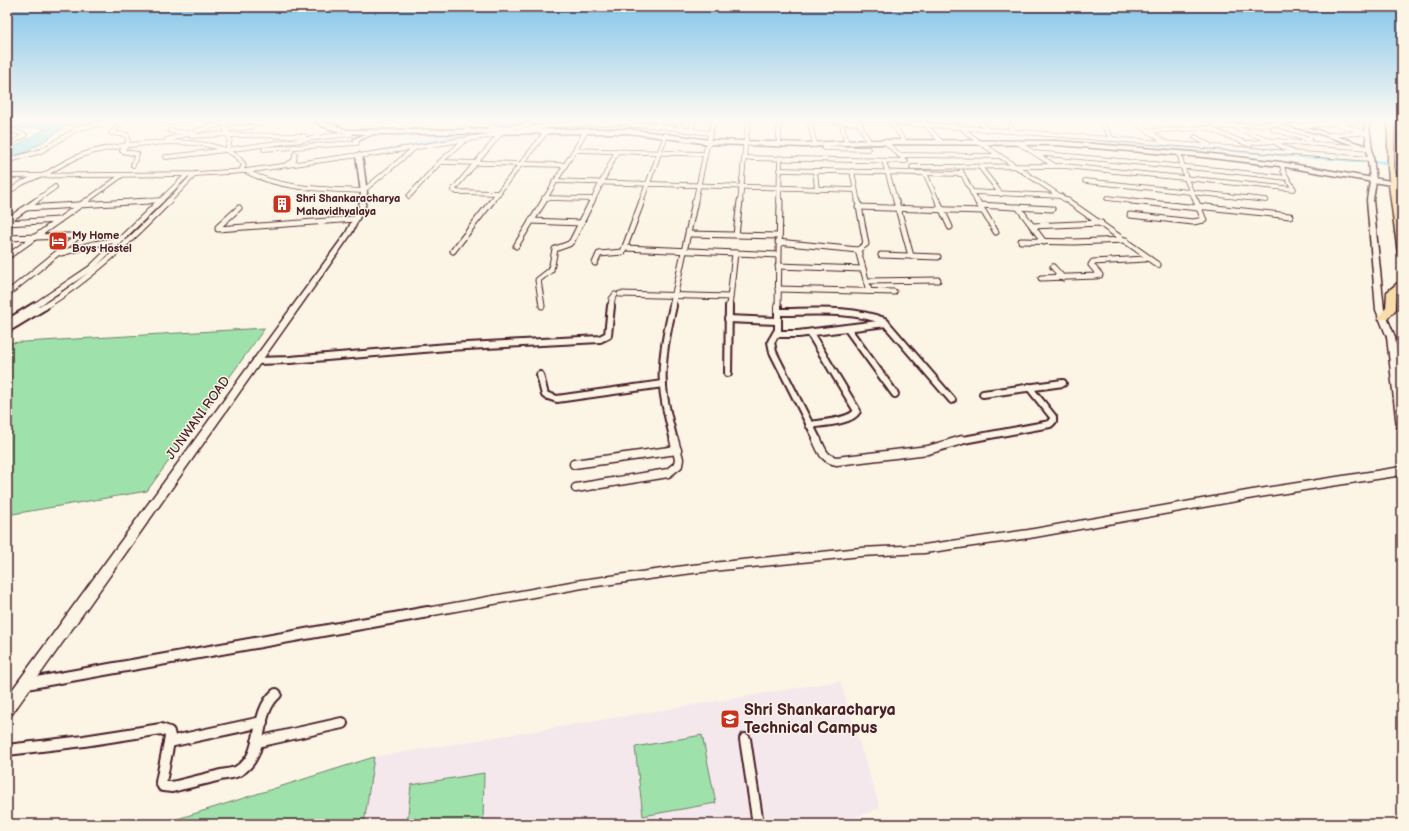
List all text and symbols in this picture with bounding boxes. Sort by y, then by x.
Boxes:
place label: Shri Shankaracharya Mahavidhyalaya [296,192,400,218]
building icon: Shri Shankaracharya Mahavidhyalaya [271,193,293,215]
place label: My Home Boys Hostel [72,229,132,255]
hotel icon: My Home Boys Hostel [47,230,69,252]
street label: JUNWANI ROAD [163,373,233,463]
place label: Shri Shankaracharya Technical Campus [744,701,896,738]
school or university icon: Shri Shankaracharya Technical Campus [719,708,741,730]

